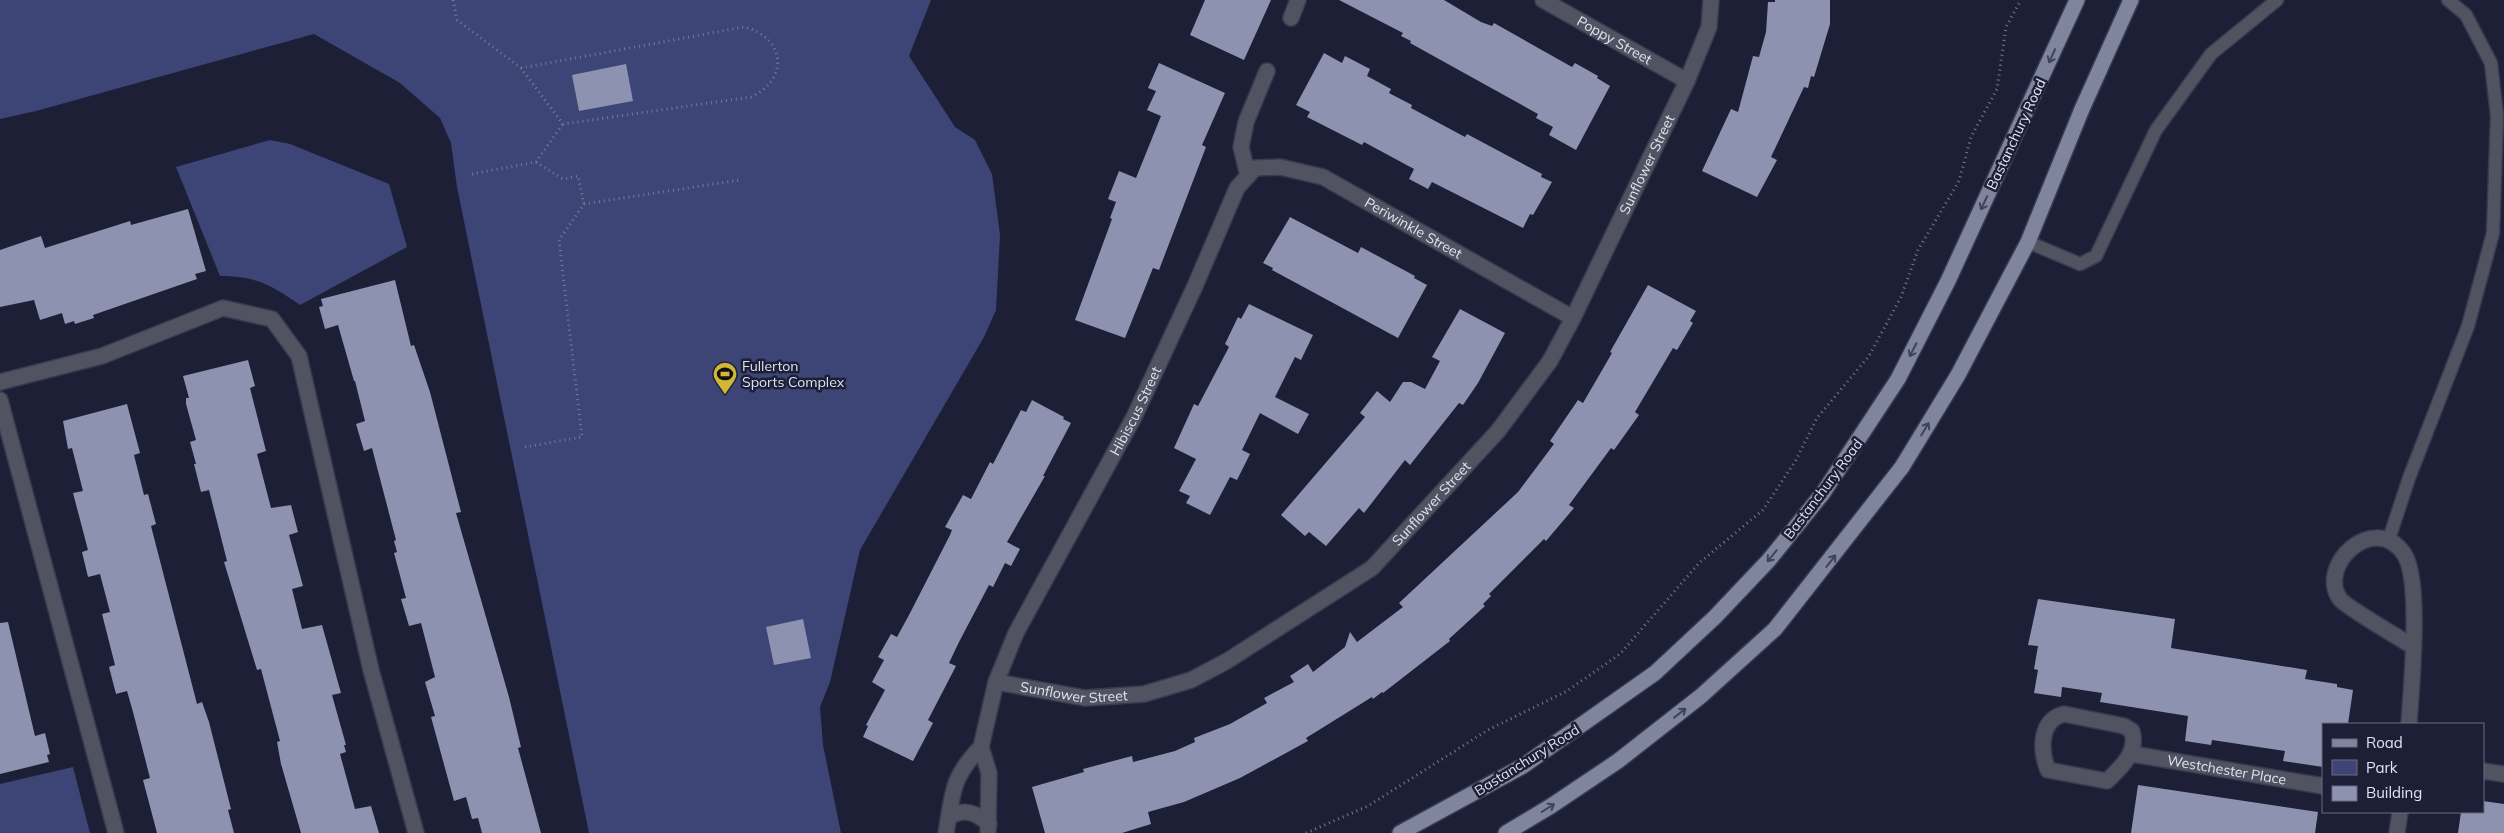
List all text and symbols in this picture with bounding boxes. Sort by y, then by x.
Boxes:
street label: Poppy Street [1574,12,1655,69]
one-way arrow [2047,48,2057,63]
street label: Bastanchury Road [1982,76,2050,192]
street label: Sunflower Street [1615,112,1678,217]
street label: Periwinkle Street [1361,193,1466,263]
one-way arrow [1979,196,1989,211]
one-way arrow [1908,342,1918,357]
place label: Fullerton Sports Complex [742,357,845,391]
sports icon: Fullerton Sports Complex [712,361,738,395]
street label: Hibiscus Street [1106,364,1165,459]
one-way arrow [1921,422,1931,436]
street label: Bastanchury Road [1780,435,1866,543]
street label: Sunflower Street [1388,458,1475,550]
one-way arrow [1767,549,1778,562]
one-way arrow [1825,555,1836,568]
street label: Sunflower Street [1019,678,1128,707]
one-way arrow [1673,707,1686,718]
street label: Bastanchury Road [1471,720,1583,800]
legend [2322,723,2484,813]
text: Road [2366,733,2403,752]
street label: Westchester Place [2166,751,2287,789]
text: Park [2366,758,2398,777]
text: Building [2366,783,2422,802]
one-way arrow [1541,803,1555,813]

